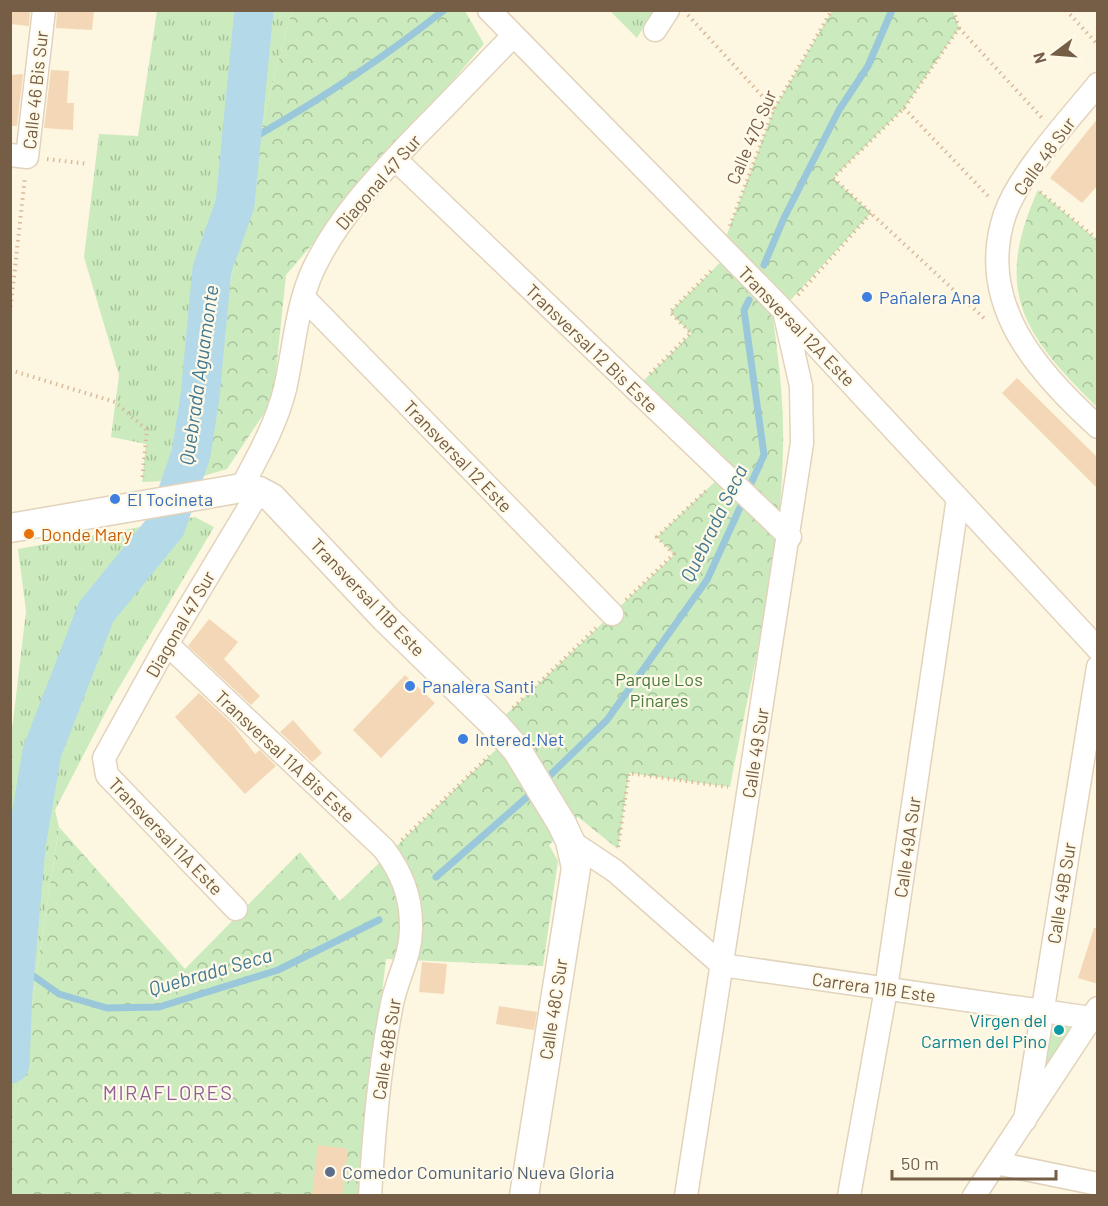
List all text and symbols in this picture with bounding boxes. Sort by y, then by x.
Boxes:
north arrow [1024,24,1084,84]
street label: Calle 46 Bis Sur [18,29,52,150]
text: N [1029,51,1050,66]
street label: Calle 47C Sur [721,86,781,188]
street label: Calle 48 Sur [1008,112,1080,199]
street label: Diagonal 47 Sur [331,129,426,234]
street label: Transversal 12A Este [734,261,860,391]
street label: Transversal 12 Bis Este [521,279,663,417]
water label: Quebrada Aguamonte [173,283,223,467]
place label: Pañalera Ana [879,286,981,308]
marker: Pañalera Ana [860,290,874,304]
street label: Transversal 12 Este [399,395,517,517]
water label: Quebrada Seca [674,461,752,585]
place label: El Tocineta [127,488,213,510]
marker: El Tocineta [108,492,122,506]
place label: Donde Mary [41,523,132,545]
marker: Donde Mary [22,527,36,541]
street label: Transversal 11B Este [306,533,430,661]
street label: Diagonal 47 Sur [141,567,220,681]
park label: Parque Los Pinares [615,668,703,711]
place label: Panalera Santi [422,675,534,697]
marker: Panalera Santi [403,679,417,693]
street label: Transversal 11A Bis Este [210,685,360,827]
street label: Calle 49 Sur [737,706,773,800]
place label: Intered.Net [475,728,564,750]
marker: Intered.Net [456,732,470,746]
street label: Transversal 11A Este [104,772,228,900]
street label: Calle 49A Sur [889,795,925,899]
street label: Calle 49B Sur [1042,840,1080,945]
water label: Quebrada Seca [146,942,274,1000]
street label: Calle 48C Sur [534,956,572,1061]
street label: Carrera 11B Este [811,967,937,1007]
street label: Calle 48B Sur [367,996,405,1101]
place label: Virgen del Carmen del Pino [921,1009,1047,1052]
marker: Virgen del Carmen del Pino [1052,1023,1066,1037]
district label: MIRAFLORES [103,1080,233,1104]
scale bar [892,1143,1056,1181]
text: 50 m [901,1152,939,1174]
place label: Comedor Comunitario Nueva Gloria [342,1161,614,1183]
marker: Comedor Comunitario Nueva Gloria [323,1165,337,1179]

